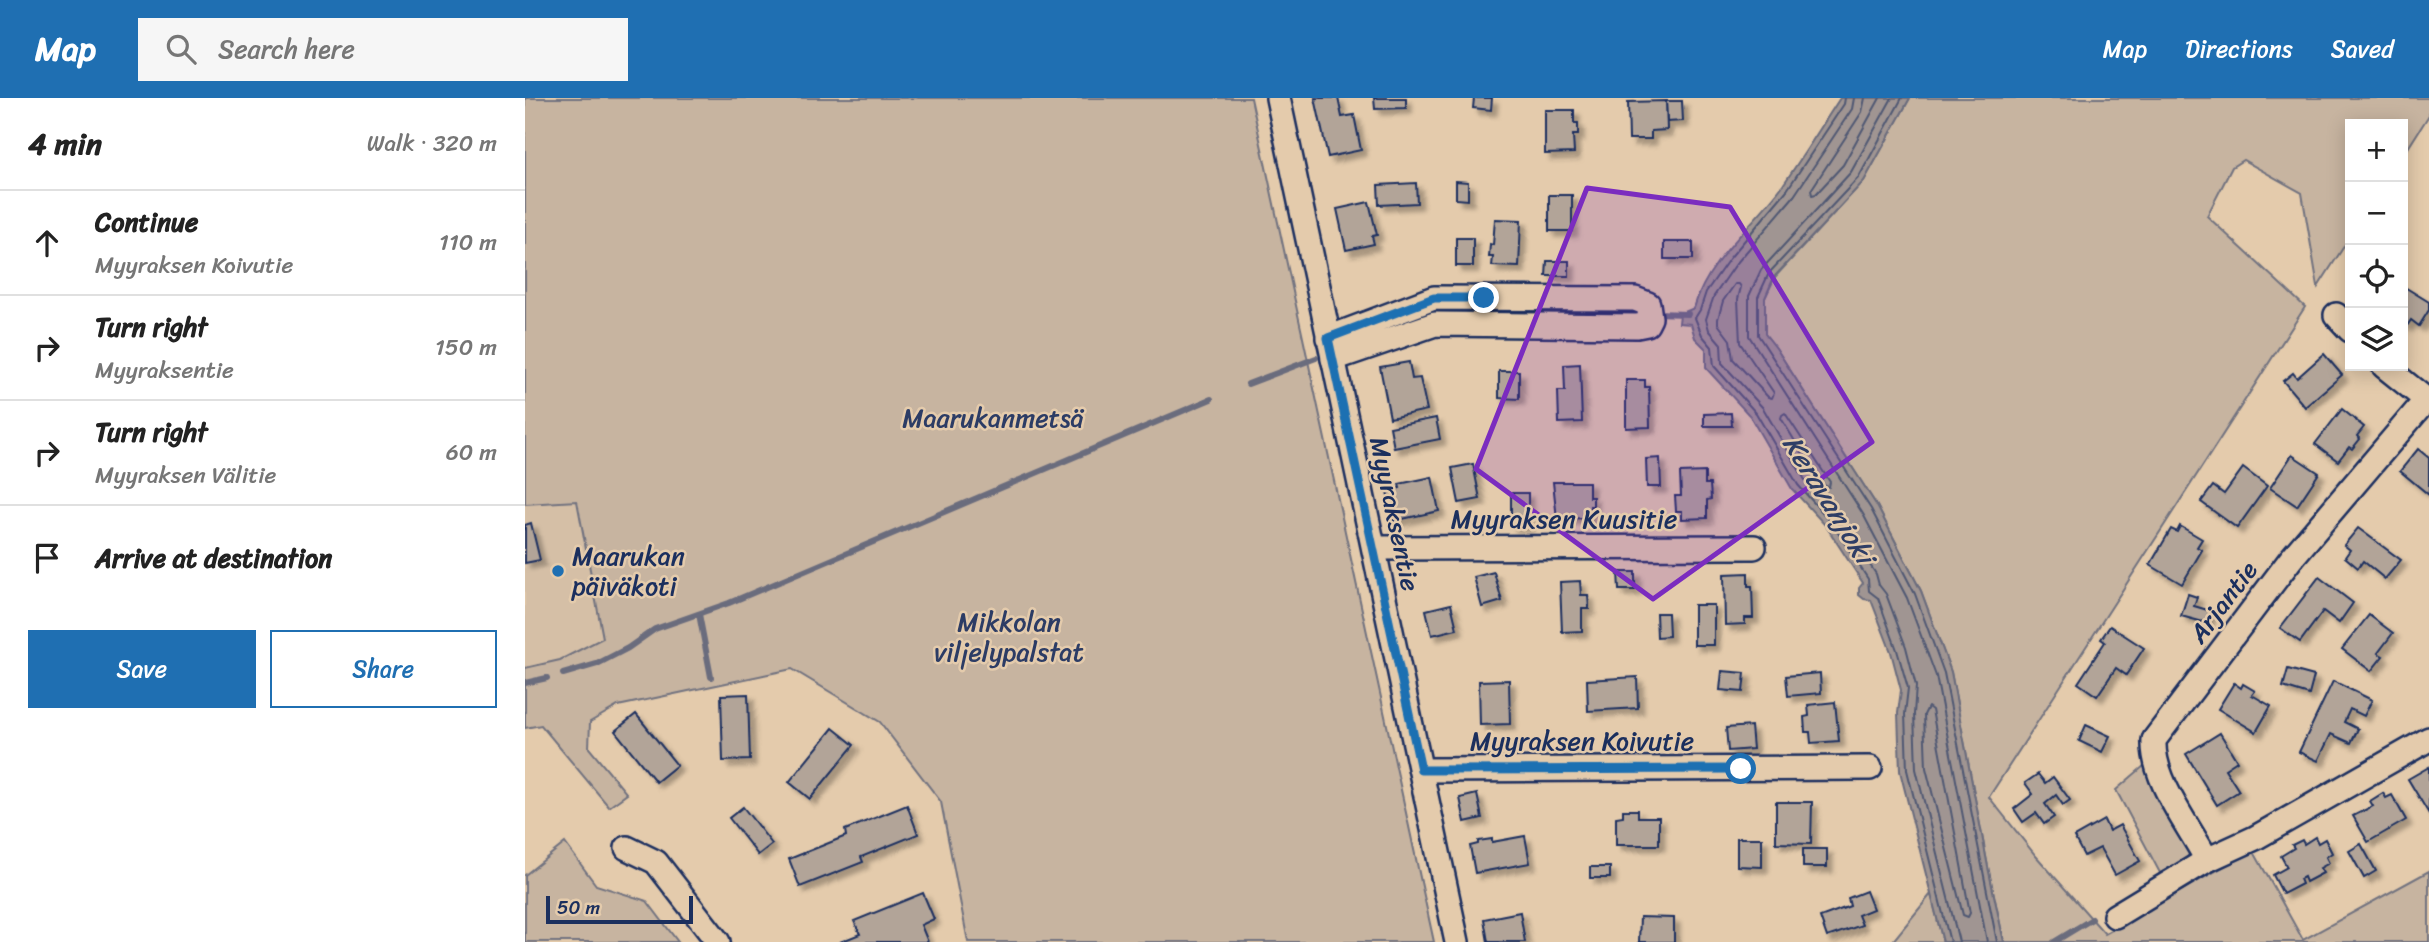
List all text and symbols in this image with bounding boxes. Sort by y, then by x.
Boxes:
search box [138,18,628,81]
text: Map [35,20,96,78]
text: Search here [218,26,355,72]
text: Map [2103,28,2147,70]
text: Directions [2185,28,2293,70]
text: Saved [2331,28,2394,70]
icon: search [162,30,200,68]
text: 4 min [28,117,102,171]
map controls [2345,119,2408,371]
button: + [2345,119,2408,182]
text: Walk · 320 m [367,123,497,164]
button: − [2345,182,2408,245]
text: Continue [95,199,198,245]
text: 110 m [439,222,497,263]
icon: ahead [28,224,66,262]
text: Myyraksen Koivutie [95,245,293,286]
button: locate [2345,245,2408,308]
route end [1468,282,1499,313]
text: Turn right [95,304,208,350]
button: layers [2345,308,2408,371]
text: 150 m [435,327,497,368]
icon: right [28,329,66,367]
text: Myyraksentie [95,350,234,391]
park label: Maarukanmetsä [902,395,1085,441]
text: Turn right [95,409,208,455]
water label: Keravanjoki [1769,425,1891,578]
text: 60 m [446,432,497,473]
street label: Myyraksentie [1356,432,1434,596]
icon: right [28,434,66,472]
text: Myyraksen Välitie [95,455,276,496]
street label: Myyraksen Kuusitie [1451,496,1677,542]
place label: Maarukan päiväkoti [571,533,685,609]
text: Arrive at destination [95,535,332,581]
icon: arrive [28,539,66,577]
street label: Arjantie [2176,550,2270,654]
marker: Maarukan päiväkoti [550,563,566,579]
park label: Mikkolan viljelypalstat [934,599,1084,675]
button: Save [28,630,256,708]
button: Share [270,630,497,708]
street label: Myyraksen Koivutie [1470,718,1694,764]
route start [1725,753,1756,784]
text: 50 m [557,891,600,924]
scale bar [546,893,693,925]

